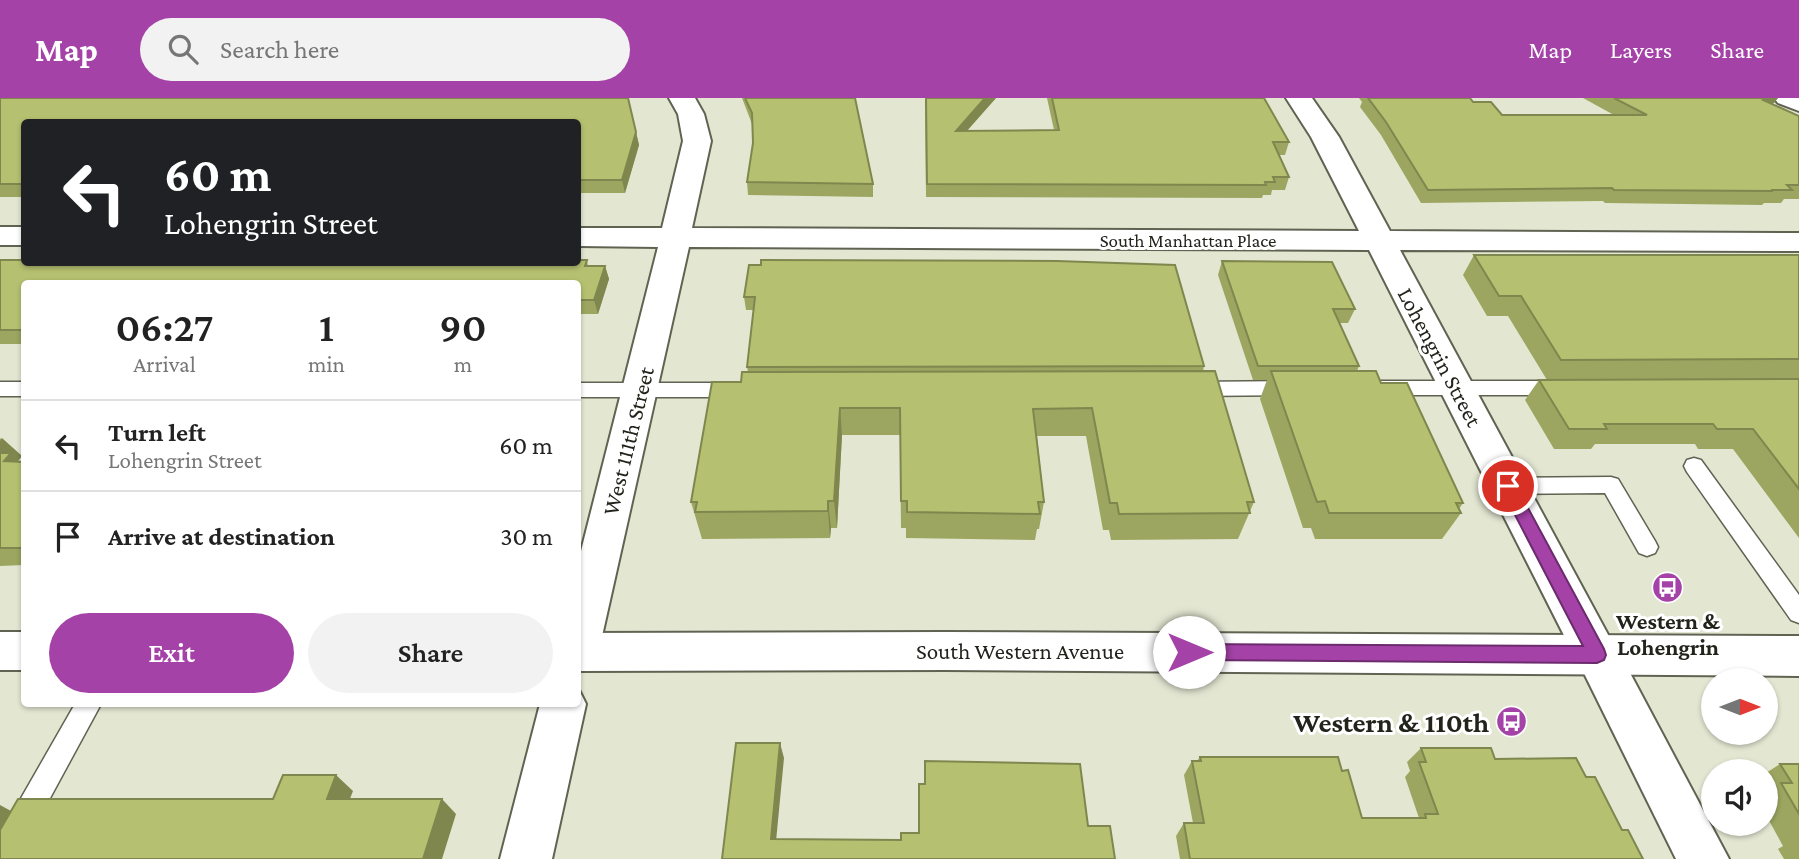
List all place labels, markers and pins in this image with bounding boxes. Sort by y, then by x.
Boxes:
pin [1478,456,1538,516]
bus stop icon: Western & Lohengrin [1651,570,1685,604]
place label: Western & Lohengrin [1615,608,1720,660]
bus stop icon: Western & 110th [1495,705,1529,739]
place label: Western & 110th [1292,707,1489,738]

